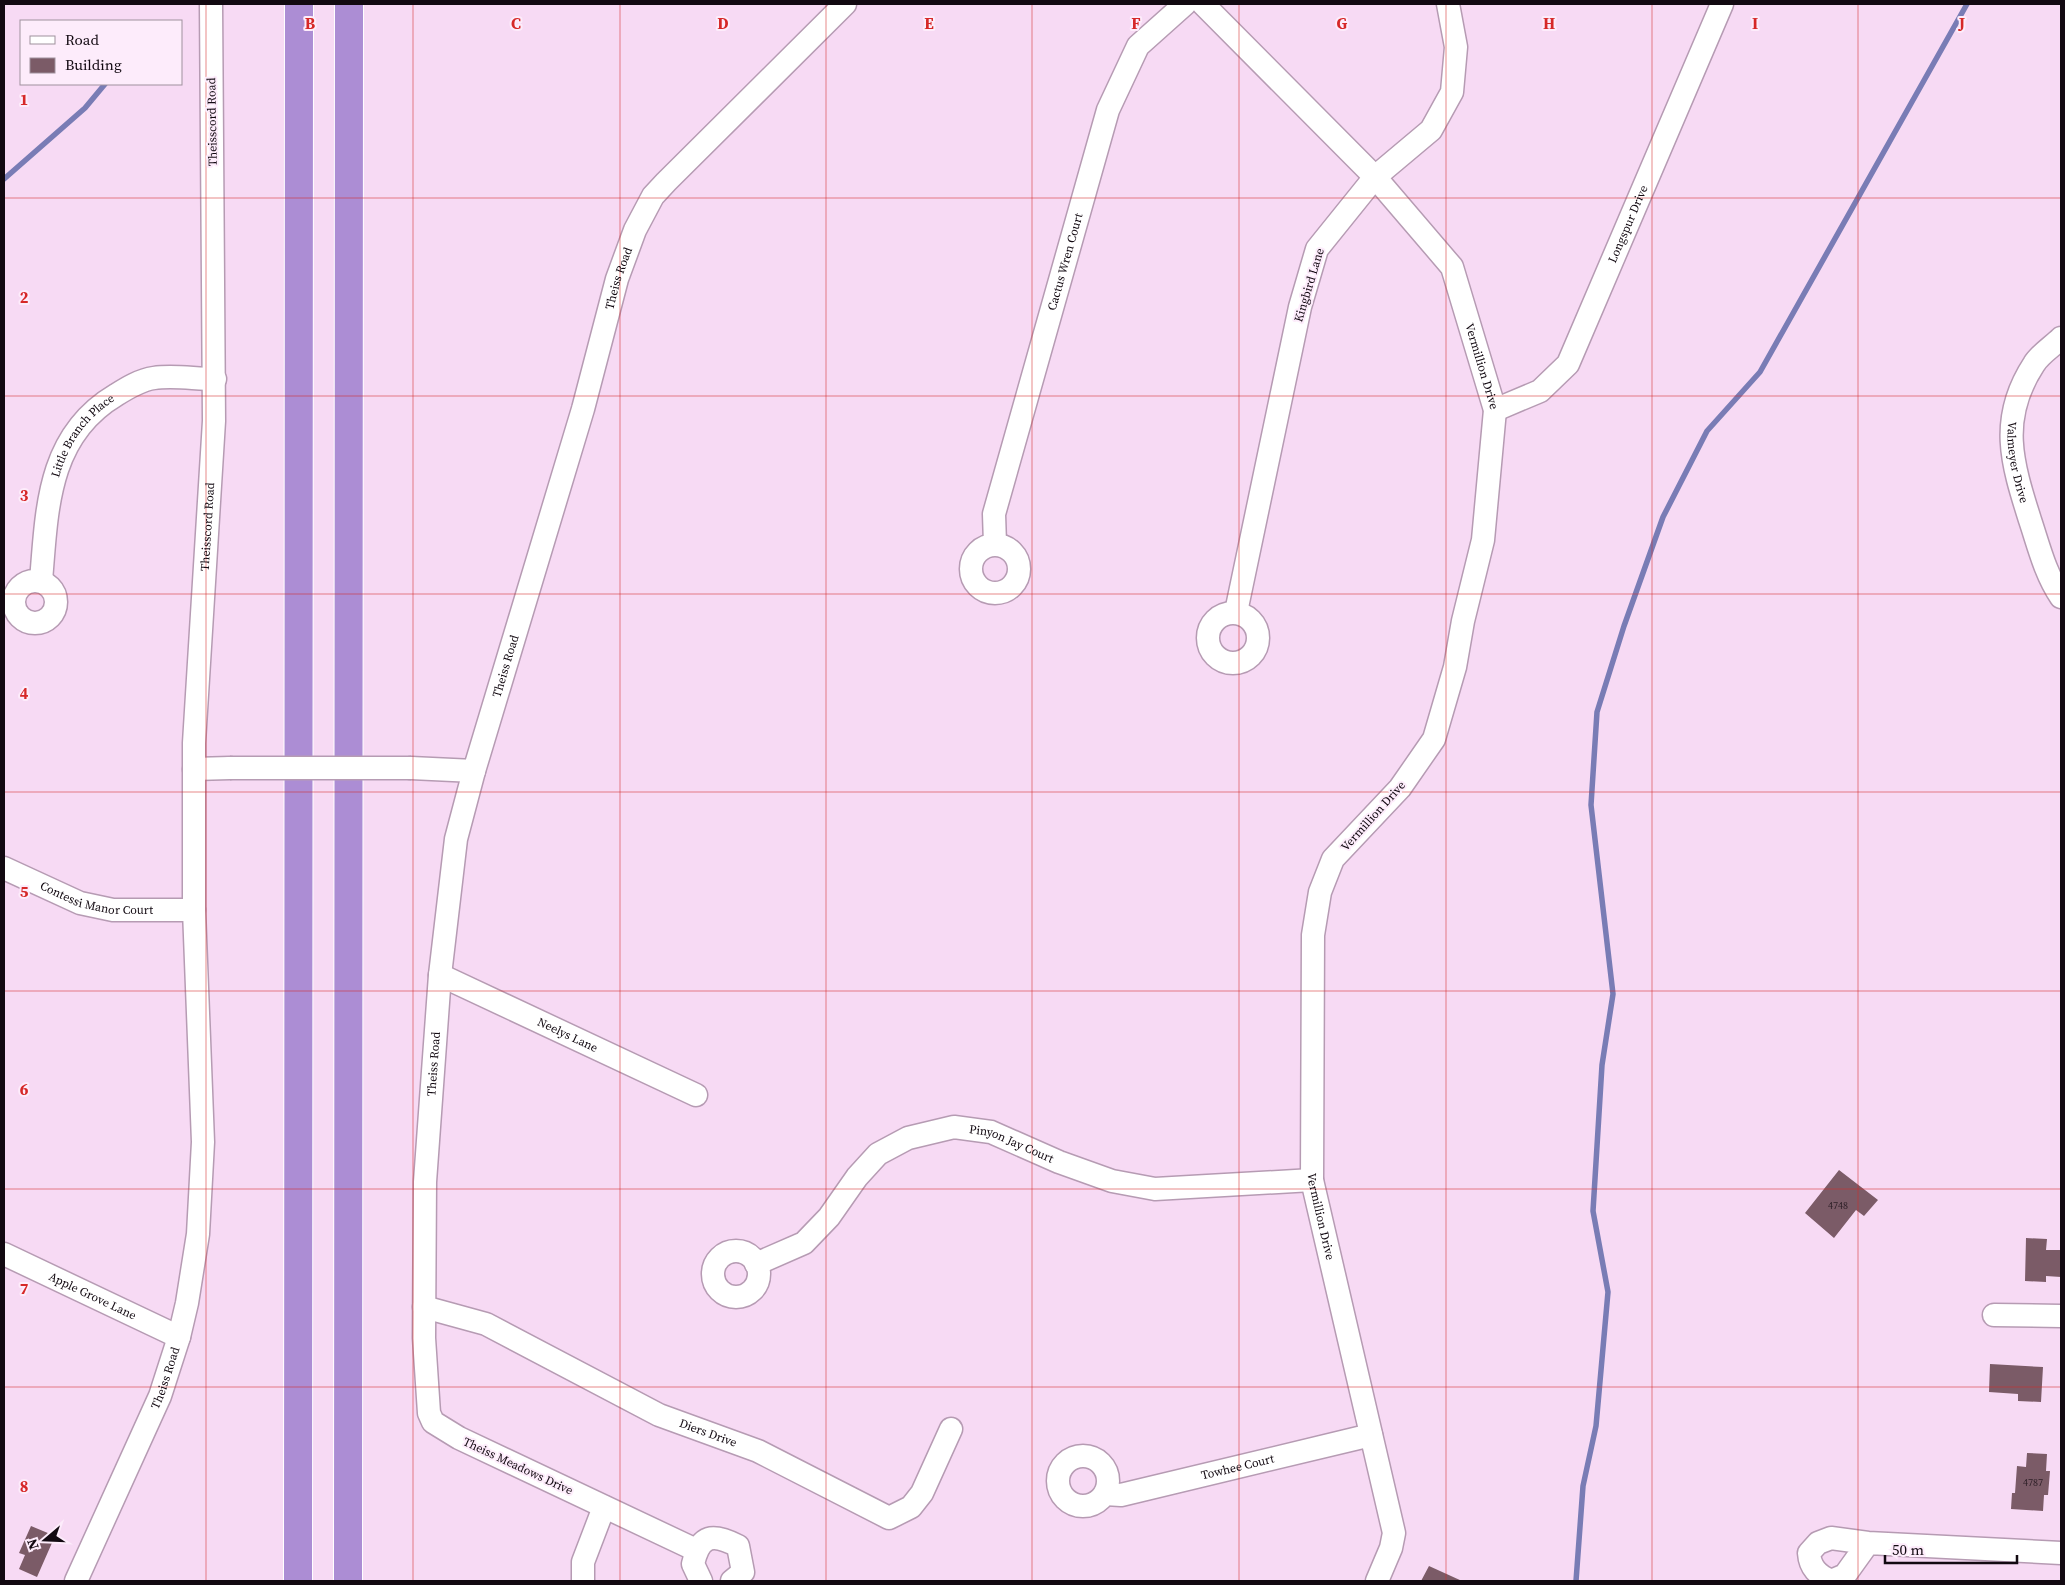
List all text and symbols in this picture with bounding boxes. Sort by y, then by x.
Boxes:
text: B [305,12,316,34]
text: C [511,12,521,34]
text: D [717,12,729,34]
text: E [924,12,934,34]
text: F [1131,12,1141,34]
text: G [1337,12,1348,34]
text: H [1543,12,1555,34]
text: I [1752,12,1758,34]
text: J [1958,12,1965,34]
legend [20,20,182,85]
text: Road [65,29,99,50]
text: Building [65,54,122,75]
street label: Theisscord Road [203,77,221,167]
text: 1 [20,88,28,110]
street label: Longspur Drive [1604,183,1652,265]
street label: Cactus Wren Court [1044,211,1087,312]
street label: Theiss Road [601,245,636,311]
street label: Kingbird Lane [1290,246,1328,324]
text: 2 [20,286,29,308]
street label: Vermillion Drive [1461,321,1502,411]
street label: Little Branch Place [47,390,117,479]
street label: Valmeyer Drive [2004,421,2032,505]
street label: Theisscord Road [197,482,218,572]
text: 3 [20,484,29,506]
street label: Theiss Road [489,633,523,699]
text: 4 [20,682,29,704]
street label: Vermillion Drive [1337,778,1409,854]
street label: Contessi Manor Court [37,878,153,918]
text: 5 [20,880,29,902]
street label: Neelys Lane [535,1014,600,1056]
street label: Theiss Road [423,1031,444,1097]
text: 6 [20,1078,29,1100]
street label: Pinyon Jay Court [968,1121,1056,1167]
street label: Vermillion Drive [1304,1173,1338,1262]
house number: 4748 [1828,1199,1848,1212]
street label: Apple Grove Lane [46,1268,139,1324]
text: 7 [20,1277,29,1299]
street label: Theiss Road [147,1345,183,1412]
street label: Diers Drive [677,1415,739,1451]
street label: Theiss Meadows Drive [460,1434,576,1498]
street label: Towhee Court [1200,1451,1276,1483]
text: 8 [20,1475,28,1497]
house number: 4787 [2023,1476,2043,1489]
north arrow [20,1515,70,1565]
scale bar [1885,1532,2018,1564]
text: N [22,1536,44,1552]
text: 50 m [1892,1539,1924,1560]

